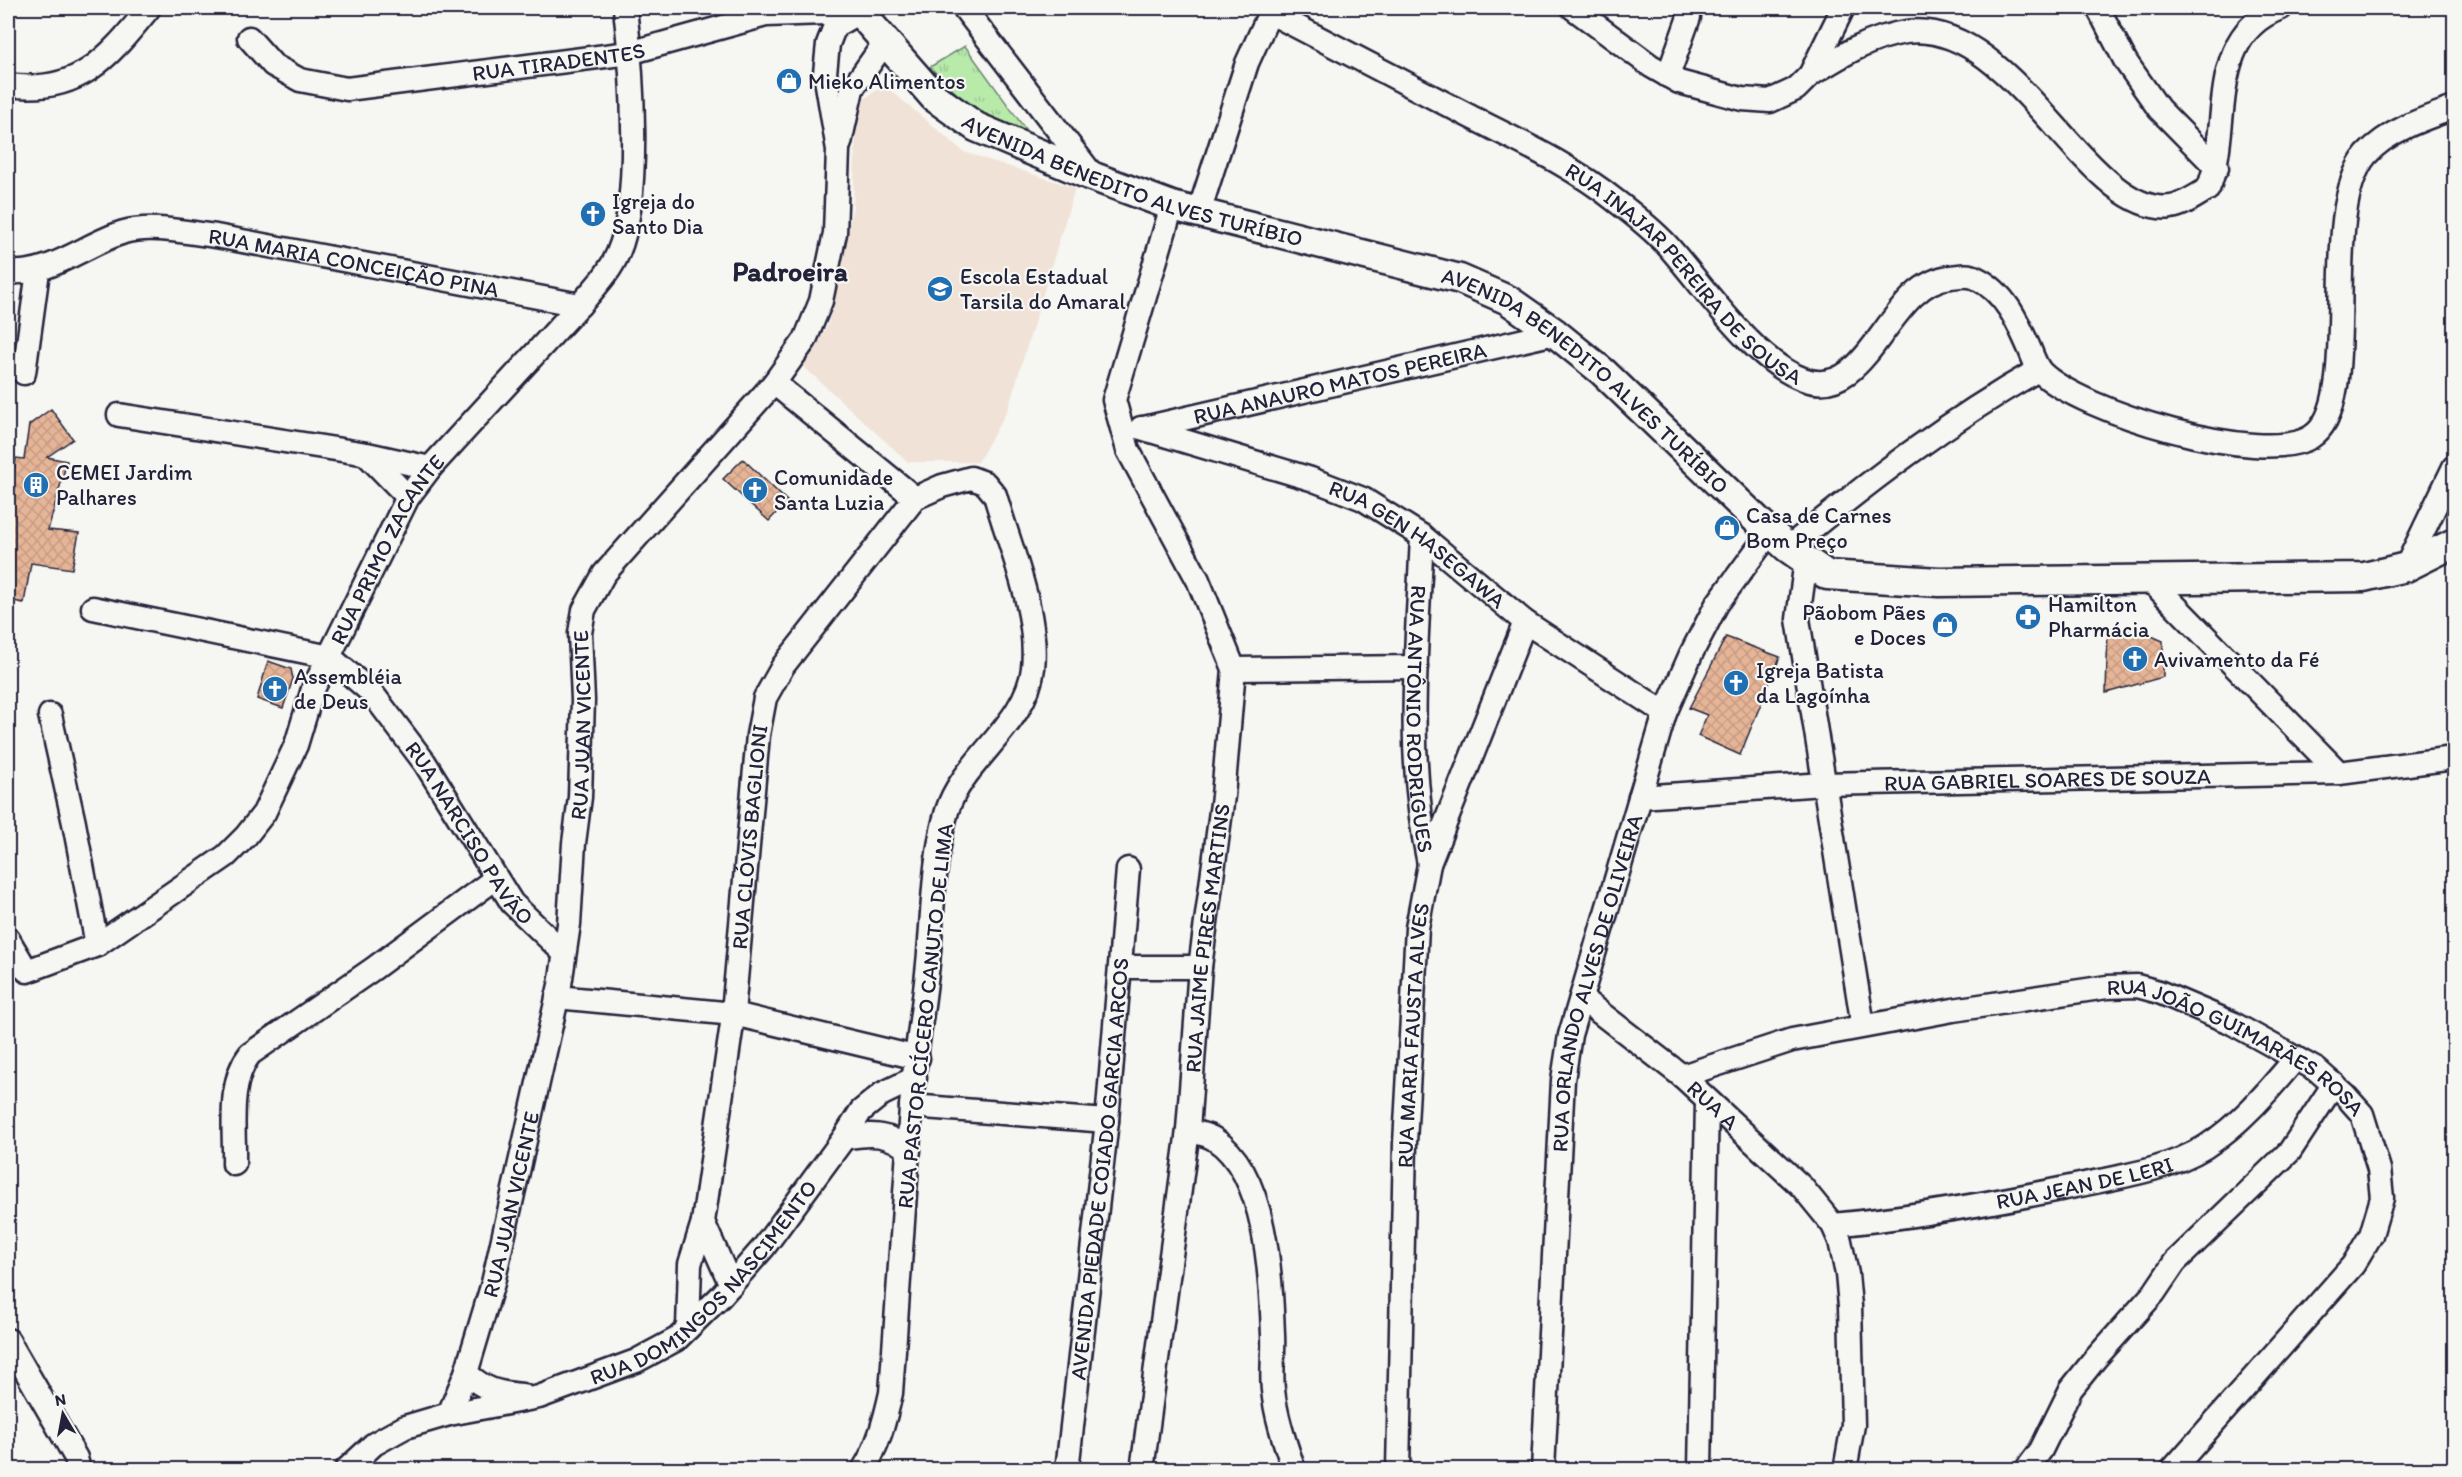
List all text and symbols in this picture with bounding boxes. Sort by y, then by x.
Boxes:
street label: RUA TIRADENTES [470,36,648,86]
shop icon: Mieko Alimentos [774,66,804,96]
place label: Mieko Alimentos [808,68,966,95]
street label: AVENIDA BENEDITO ALVES TURÍBIO [957,108,1306,252]
street label: RUA INAJAR PEREIRA DE SOUSA [1561,156,1806,390]
place label: Igreja do Santo Dia [612,188,704,240]
church icon: Igreja do Santo Dia [578,199,608,229]
street label: RUA MARIA CONCEIÇÃO PINA [207,222,501,303]
district label: Padroeira [732,254,848,288]
street label: AVENIDA BENEDITO ALVES TURÍBIO [1439,261,1735,499]
place label: Escola Estadual Tarsila do Amaral [960,263,1126,315]
school or university icon: Escola Estadual Tarsila do Amaral [925,274,955,304]
street label: RUA ANAURO MATOS PEREIRA [1191,336,1489,430]
street label: RUA PRIMO ZACANTE [324,448,450,649]
place label: CEMEI Jardim Palhares [56,459,193,511]
place label: Comunidade Santa Luzia [774,464,893,516]
building icon: CEMEI Jardim Palhares [21,470,51,500]
street label: RUA GEN HASEGAWA [1325,474,1511,614]
church icon: Comunidade Santa Luzia [740,475,770,505]
place label: Casa de Carnes Bom Preço [1746,502,1892,554]
shop icon: Casa de Carnes Bom Preço [1712,513,1742,543]
street label: RUA ANTÔNIO RODRIGUES [1401,584,1440,855]
place label: Hamilton Pharmácia [2048,591,2150,643]
place label: Pãobom Pães e Doces [1802,599,1926,651]
pharmacy icon: Hamilton Pharmácia [2013,602,2043,632]
shop icon: Pãobom Pães e Doces [1930,610,1960,640]
street label: RUA JUAN VICENTE [564,629,597,822]
church icon: Avivamento da Fé [2120,644,2150,674]
place label: Avivamento da Fé [2154,646,2319,673]
place label: Igreja Batista da Lagoínha [1756,657,1884,709]
place label: Assembléia de Deus [294,663,402,715]
church icon: Igreja Batista da Lagoínha [1721,668,1751,698]
church icon: Assembléia de Deus [260,674,290,704]
street label: RUA CLÓVIS BAGLIONI [725,722,773,951]
street label: RUA NARCISO PAVÃO [400,736,539,930]
street label: RUA GABRIEL SOARES DE SOUZA [1884,762,2211,796]
street label: RUA JAIME PIRES MARTINS [1179,802,1235,1074]
street label: RUA ORLANDO ALVES DE OLIVEIRA [1546,811,1648,1153]
street label: RUA PASTOR CÍCERO CANUTO DE LIMA [891,822,959,1210]
street label: RUA MARIA FAUSTA ALVES [1391,900,1435,1168]
street label: AVENIDA PIEDADE COIADO GARCIA ARCOS [1064,957,1134,1381]
street label: RUA JOÃO GUIMARÃES ROSA [2106,972,2370,1121]
street label: RUA A [1682,1074,1745,1135]
street label: RUA JUAN VICENTE [476,1109,545,1301]
street label: RUA JEAN DE LERI [1994,1150,2176,1215]
street label: RUA DOMINGOS NASCIMENTO [586,1174,822,1391]
north arrow [33,1384,93,1444]
text: N [54,1389,67,1410]

